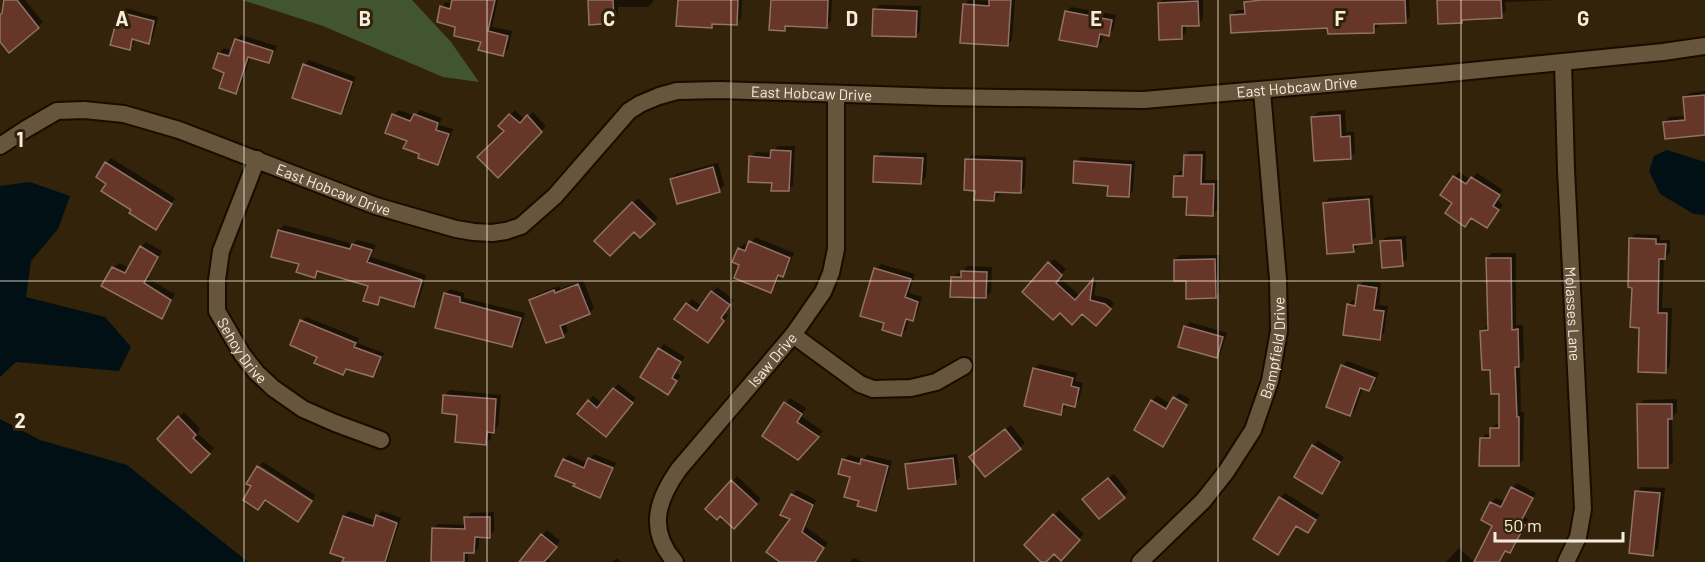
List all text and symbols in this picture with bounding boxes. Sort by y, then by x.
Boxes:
text: A [115,6,129,30]
text: B [359,6,371,30]
text: C [603,6,615,30]
text: D [846,6,858,30]
text: E [1090,6,1102,30]
text: F [1334,6,1346,30]
text: G [1577,6,1589,30]
street label: East Hobcaw Drive [1236,72,1358,101]
street label: East Hobcaw Drive [751,82,872,104]
text: 1 [16,127,24,151]
street label: East Hobcaw Drive [274,159,393,219]
street label: Molasses Lane [1562,266,1585,361]
street label: Bampfield Drive [1256,297,1288,401]
street label: Sehoy Drive [214,314,271,387]
street label: Isaw Drive [744,329,800,391]
text: 2 [14,408,26,432]
scale bar [1495,505,1622,543]
text: 50 m [1504,514,1542,536]

